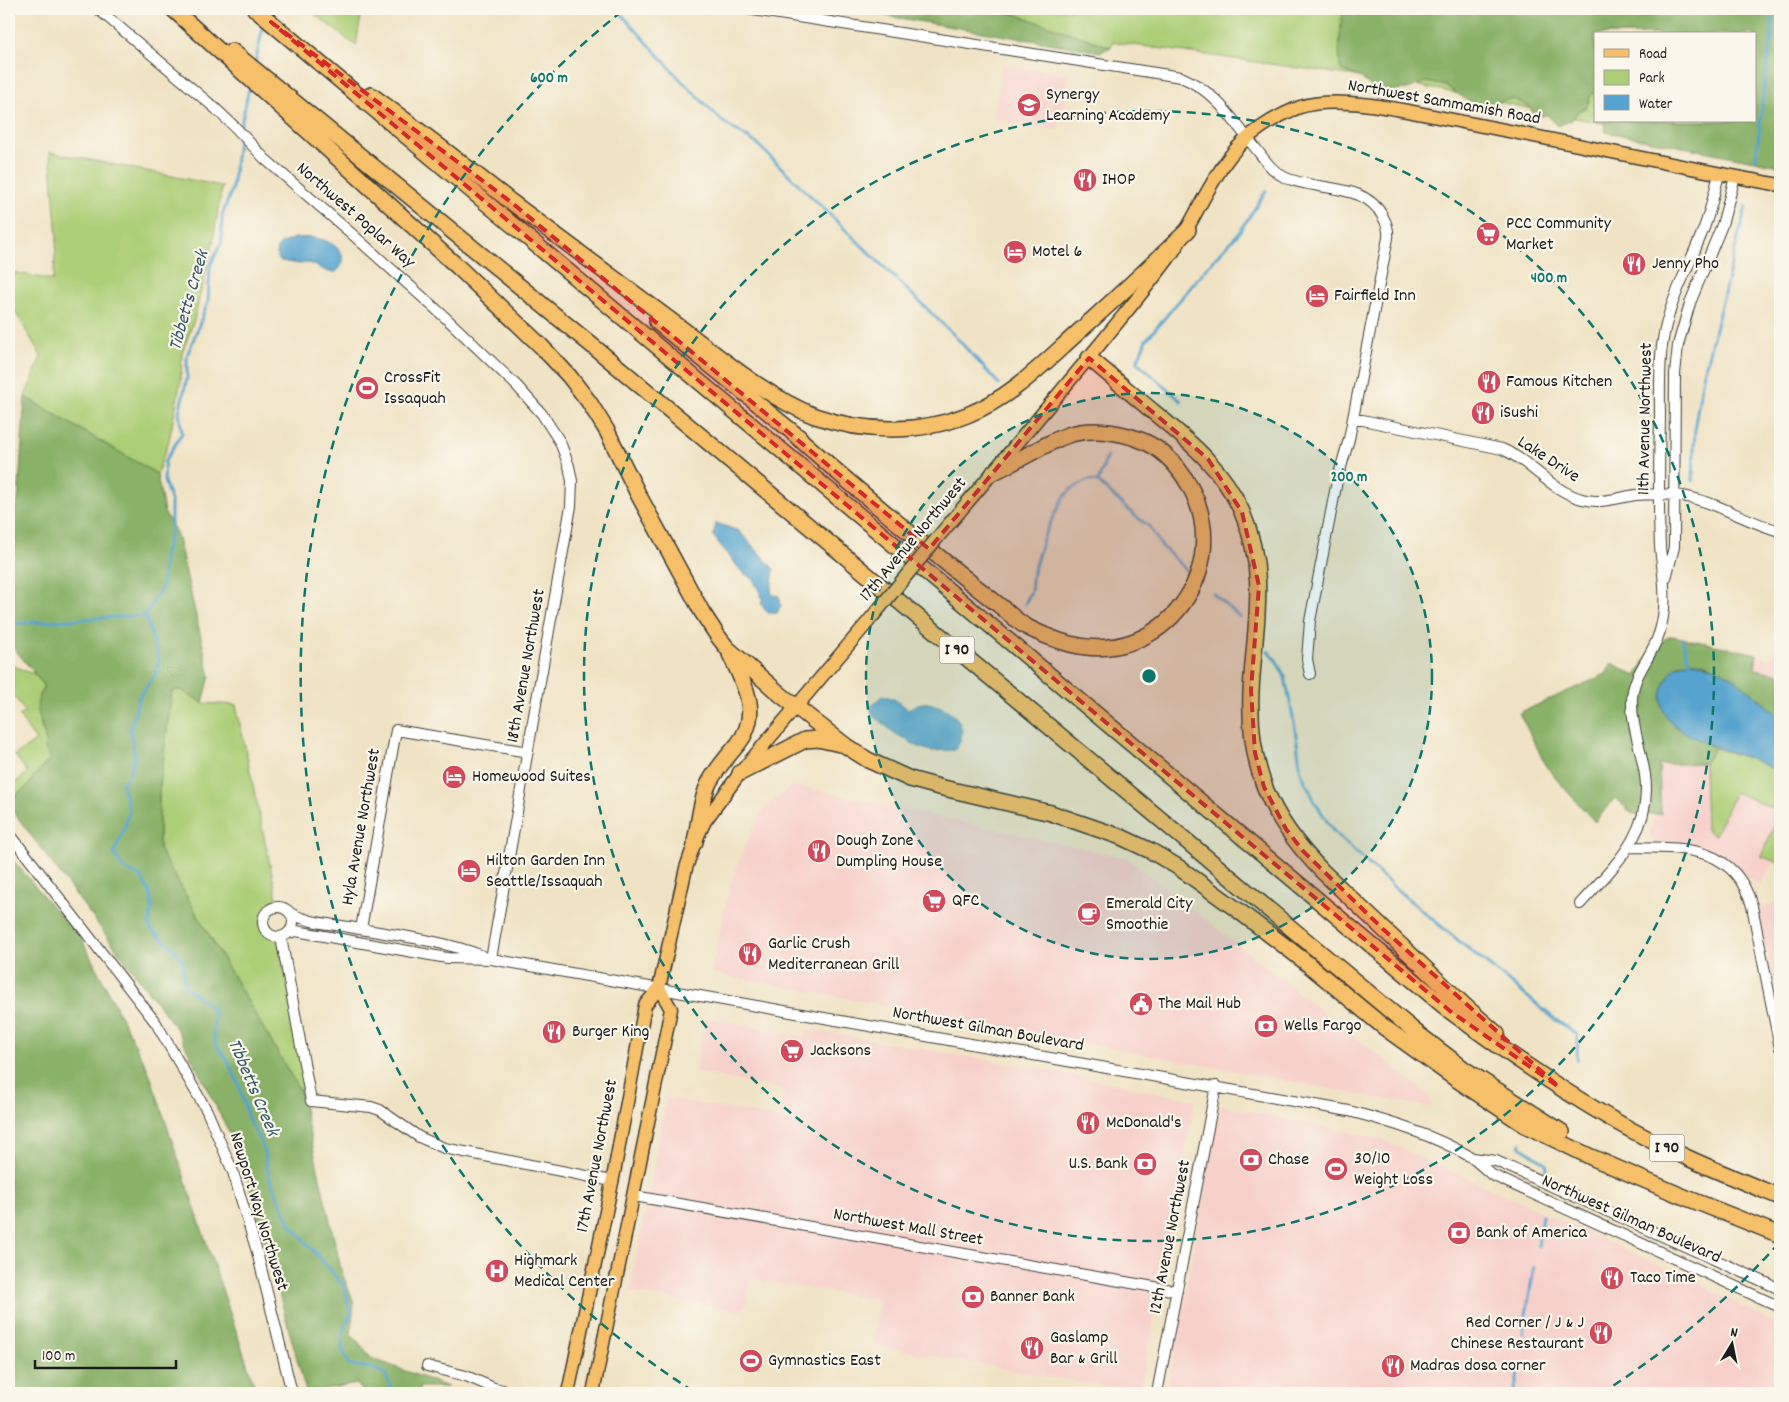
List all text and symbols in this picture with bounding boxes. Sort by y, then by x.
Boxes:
legend [1594,32,1756,122]
text: Road [1639,44,1667,66]
text: 600 m [530,68,568,90]
text: Park [1639,68,1665,90]
street label: Northwest Sammamish Road [1346,74,1542,132]
place label: Synergy Learning Academy [1046,83,1171,129]
school or university icon: Synergy Learning Academy [1016,92,1042,118]
text: Water [1639,94,1673,116]
street label: Northwest Poplar Way [290,157,420,275]
restaurant icon: IHOP [1072,167,1098,193]
place label: IHOP [1102,168,1135,193]
place label: PCC Community Market [1506,212,1612,258]
supermarket icon: PCC Community Market [1475,221,1501,247]
hotel icon: Motel 6 [1002,239,1028,265]
place label: Motel 6 [1032,240,1082,265]
water label: Tibbetts Creek [163,246,218,354]
restaurant icon: Jenny Pho [1621,251,1647,277]
place label: Jenny Pho [1652,252,1719,277]
text: 400 m [1531,268,1567,290]
hotel icon: Fairfield Inn [1304,283,1330,309]
place label: Fairfield Inn [1334,284,1416,309]
street label: 11th Avenue Northwest [1632,342,1660,495]
place label: CrossFit Issaquah [384,366,446,412]
restaurant icon: Famous Kitchen [1476,369,1502,395]
place label: Famous Kitchen [1506,370,1612,395]
sports icon: CrossFit Issaquah [354,375,380,401]
restaurant icon: iSushi [1470,400,1496,426]
place label: iSushi [1500,401,1538,426]
street label: Lake Drive [1512,430,1584,490]
text: 200 m [1331,467,1367,489]
street label: 17th Avenue Northwest [854,472,974,608]
street label: 18th Avenue Northwest [501,587,553,745]
road number: I 90 [940,636,974,664]
centre of rings [1140,667,1158,685]
street label: Hyla Avenue Northwest [336,746,388,907]
hotel icon: Homewood Suites [441,764,467,790]
place label: Homewood Suites [472,765,591,790]
place label: Dough Zone Dumpling House [836,829,942,875]
restaurant icon: Dough Zone Dumpling House [806,838,832,864]
place label: Hilton Garden Inn Seattle/Issaquah [486,849,605,895]
hotel icon: Hilton Garden Inn Seattle/Issaquah [456,858,482,884]
supermarket icon: QFC [921,888,947,914]
place label: QFC [952,889,980,914]
place label: Emerald City Smoothie [1106,892,1193,938]
cafe icon: Emerald City Smoothie [1076,901,1102,927]
place label: Garlic Crush Mediterranean Grill [768,932,900,978]
restaurant icon: Garlic Crush Mediterranean Grill [737,941,763,967]
public building icon: The Mail Hub [1128,991,1154,1017]
place label: The Mail Hub [1158,992,1241,1017]
street label: Northwest Gilman Boulevard [890,1001,1086,1059]
bank icon: Wells Fargo [1253,1013,1279,1039]
place label: Wells Fargo [1284,1014,1362,1039]
restaurant icon: Burger King [541,1019,567,1045]
place label: Burger King [572,1020,649,1045]
water label: Tibbetts Creek [219,1035,285,1143]
supermarket icon: Jacksons [779,1038,805,1064]
place label: Jacksons [810,1039,871,1064]
street label: 17th Avenue Northwest [571,1077,625,1235]
restaurant icon: McDonald's [1075,1110,1101,1136]
place label: McDonald's [1106,1111,1182,1136]
street label: Newport Way Northwest [222,1130,294,1295]
road number: I 90 [1650,1134,1684,1162]
bank icon: Chase [1238,1147,1264,1173]
place label: 30/10 Weight Loss [1354,1147,1433,1193]
place label: Chase [1268,1148,1309,1173]
bank icon: U.S. Bank [1132,1151,1158,1177]
place label: U.S. Bank [1069,1152,1128,1177]
sports icon: 30/10 Weight Loss [1323,1156,1349,1182]
street label: 12th Avenue Northwest [1144,1158,1198,1316]
street label: Northwest Gilman Boulevard [1537,1169,1725,1271]
street label: Northwest Mall Street [831,1203,985,1254]
bank icon: Bank of America [1446,1220,1472,1246]
place label: Bank of America [1476,1221,1588,1246]
place label: Highmark Medical Center [514,1249,615,1295]
hospital icon: Highmark Medical Center [484,1258,510,1284]
restaurant icon: Taco Time [1599,1265,1625,1291]
place label: Taco Time [1630,1266,1696,1291]
bank icon: Banner Bank [960,1284,986,1310]
place label: Banner Bank [990,1285,1075,1310]
place label: Red Corner / J & J Chinese Restaurant [1451,1311,1584,1357]
restaurant icon: Red Corner / J & J Chinese Restaurant [1588,1320,1614,1346]
north arrow [1706,1320,1756,1370]
text: N [1729,1323,1739,1344]
place label: Gaslamp Bar & Grill [1050,1326,1118,1372]
restaurant icon: Gaslamp Bar & Grill [1019,1335,1045,1361]
scale bar [35,1337,176,1369]
text: 100 m [42,1346,75,1368]
sports icon: Gymnastics East [738,1348,764,1374]
place label: Gymnastics East [768,1349,881,1374]
restaurant icon: Madras dosa corner [1380,1353,1406,1379]
place label: Madras dosa corner [1410,1354,1546,1379]

